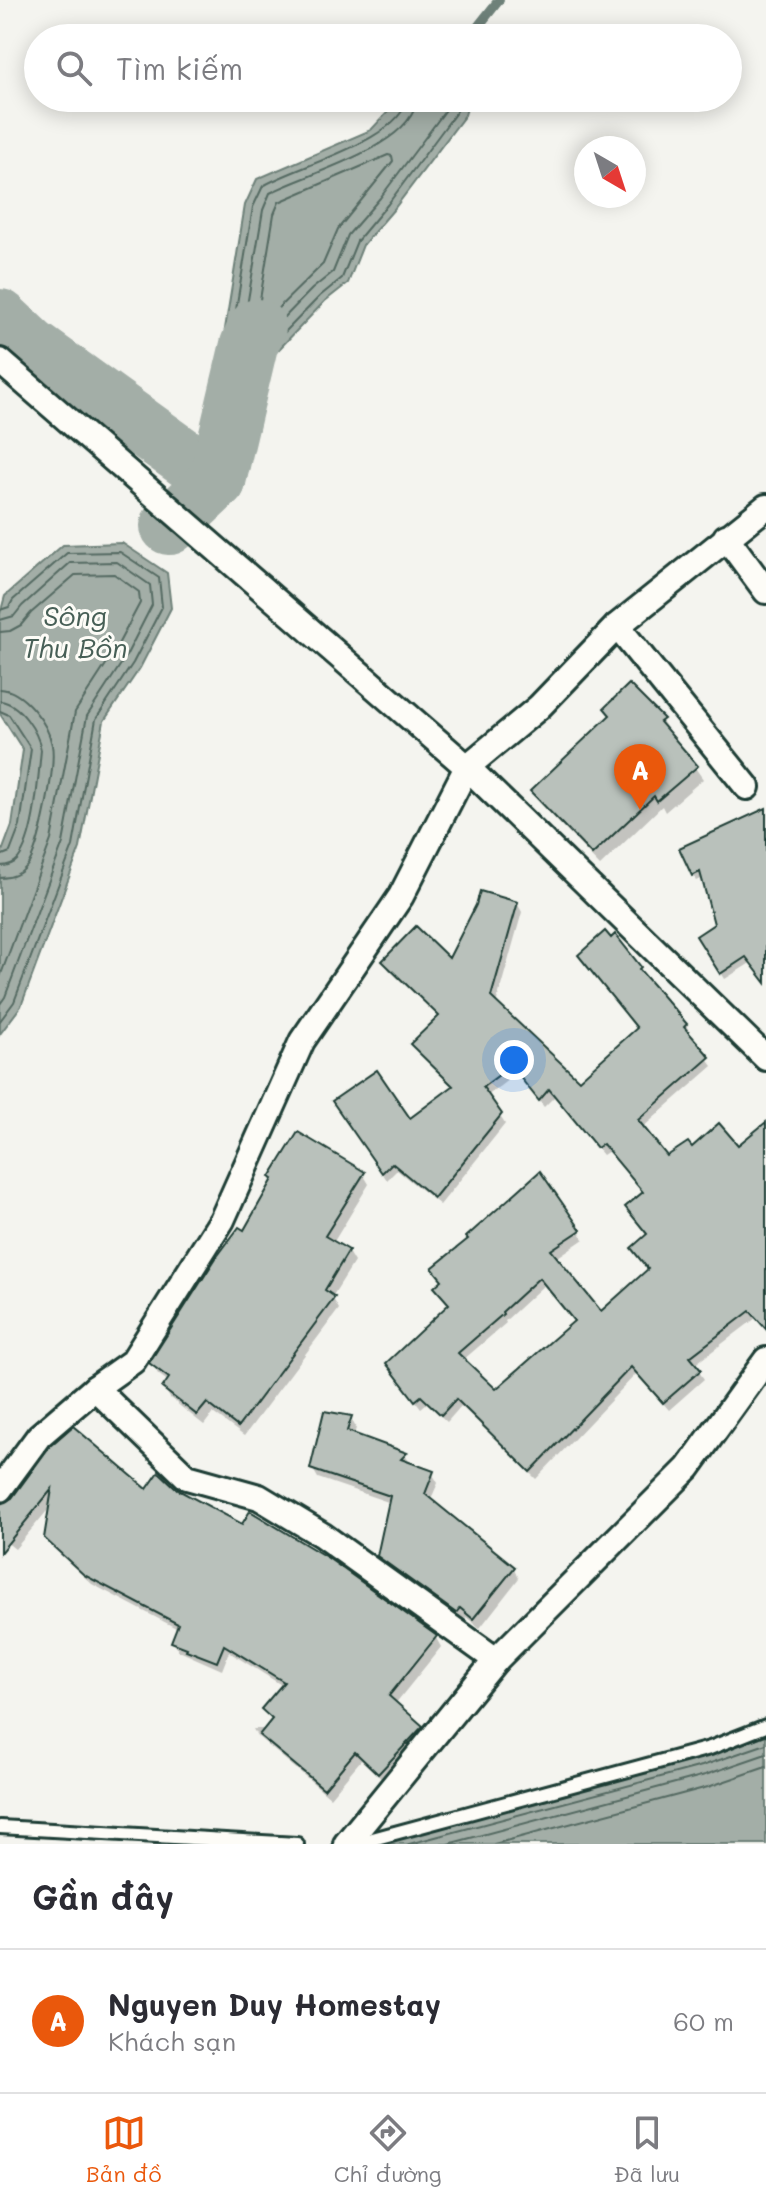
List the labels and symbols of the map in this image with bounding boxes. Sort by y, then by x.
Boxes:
north arrow [574,136,646,208]
water label: Sông Thu Bồn [22,597,128,665]
pin: A [614,744,666,810]
your location [494,1040,534,1080]

